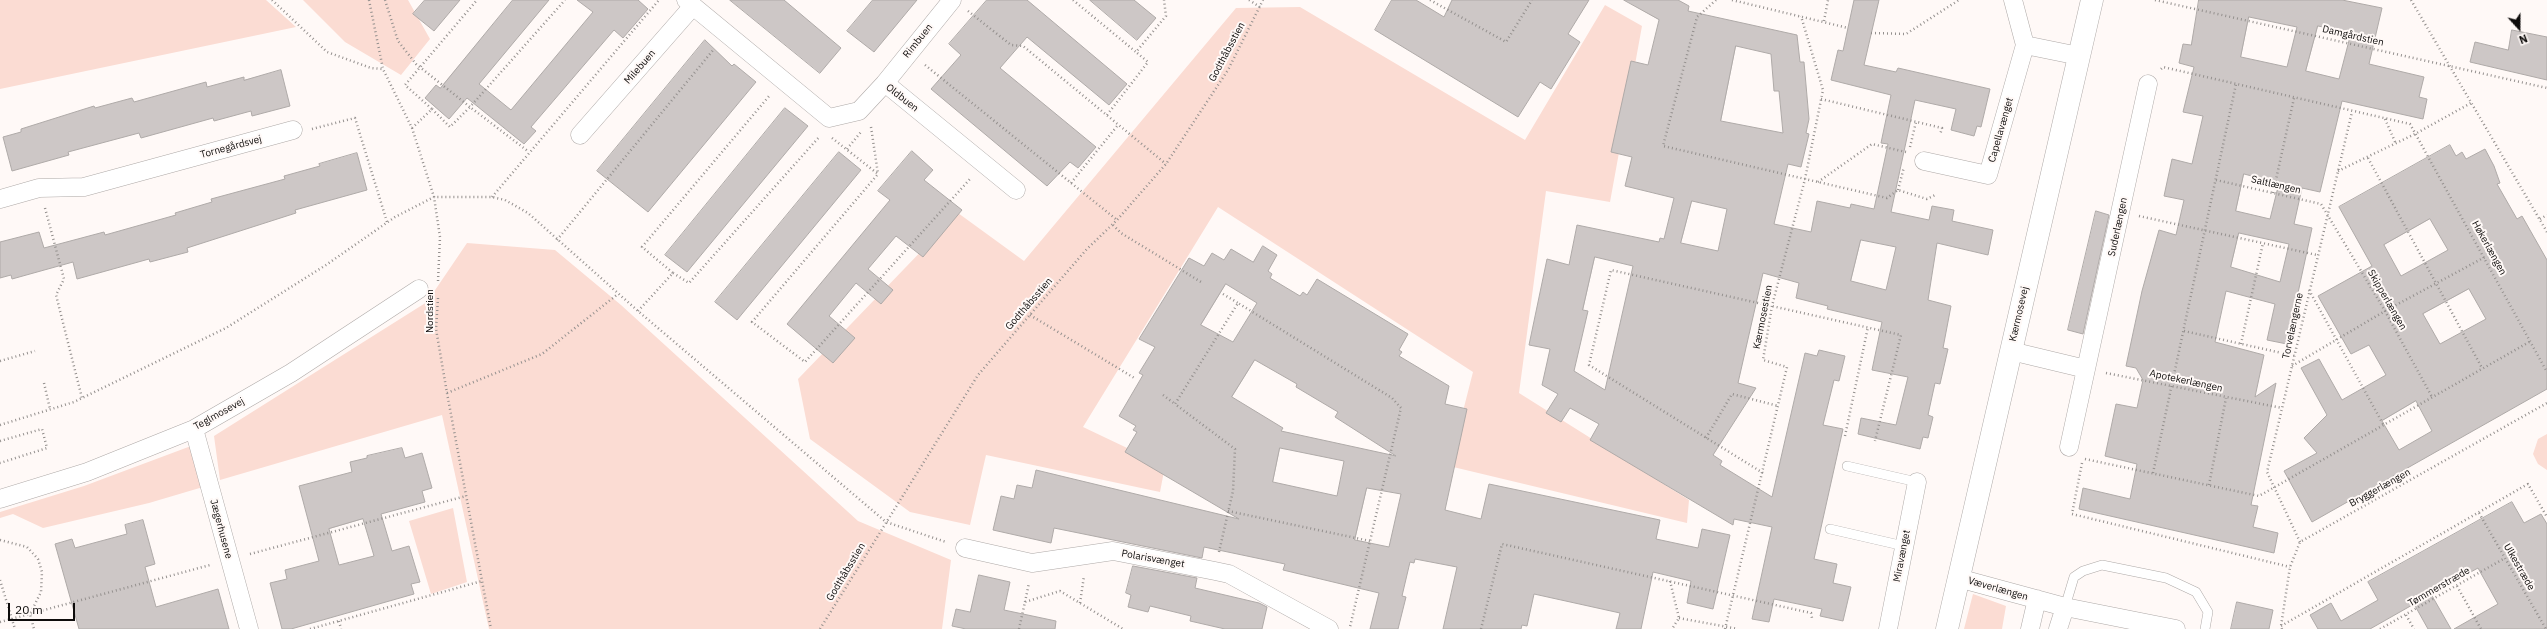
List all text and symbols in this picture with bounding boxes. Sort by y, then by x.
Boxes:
north arrow [2499,8,2539,48]
street label: Godthåbsstien [1206,20,1248,84]
street label: Rimbuen [901,22,935,60]
street label: Damgårdstien [2321,23,2385,49]
text: N [2517,31,2530,47]
street label: Milebuen [622,47,658,87]
street label: Oldbuen [883,81,921,115]
street label: Capellavænget [1986,96,2016,164]
street label: Tornegårdsvej [199,133,263,161]
street label: Saltlængen [2250,173,2302,197]
street label: Suderlængen [2106,196,2130,258]
street label: Høkerlængen [2469,219,2509,277]
street label: Skipperlængen [2365,268,2409,332]
street label: Godthåbsstien [1003,275,1055,333]
street label: Kærmosestien [1751,284,1775,350]
street label: Kærmosevej [2007,285,2031,343]
street label: Nordstien [424,289,436,333]
street label: Torvelængerne [2280,292,2306,360]
street label: Apotekerlængen [2148,367,2224,395]
street label: Teglmosevej [192,395,246,433]
street label: Bryggerlængen [2347,466,2413,510]
street label: Jægerhusene [207,498,235,560]
street label: Miravænget [1891,529,1913,583]
street label: Godthåbsstien [824,541,868,603]
street label: Ulkestræde [2501,542,2537,592]
street label: Polarisvænget [1121,548,1185,570]
street label: Tømmerstræde [2406,564,2472,610]
street label: Væverlængen [1967,575,2029,603]
scale bar [10,595,77,621]
text: 20 m [15,602,43,617]

